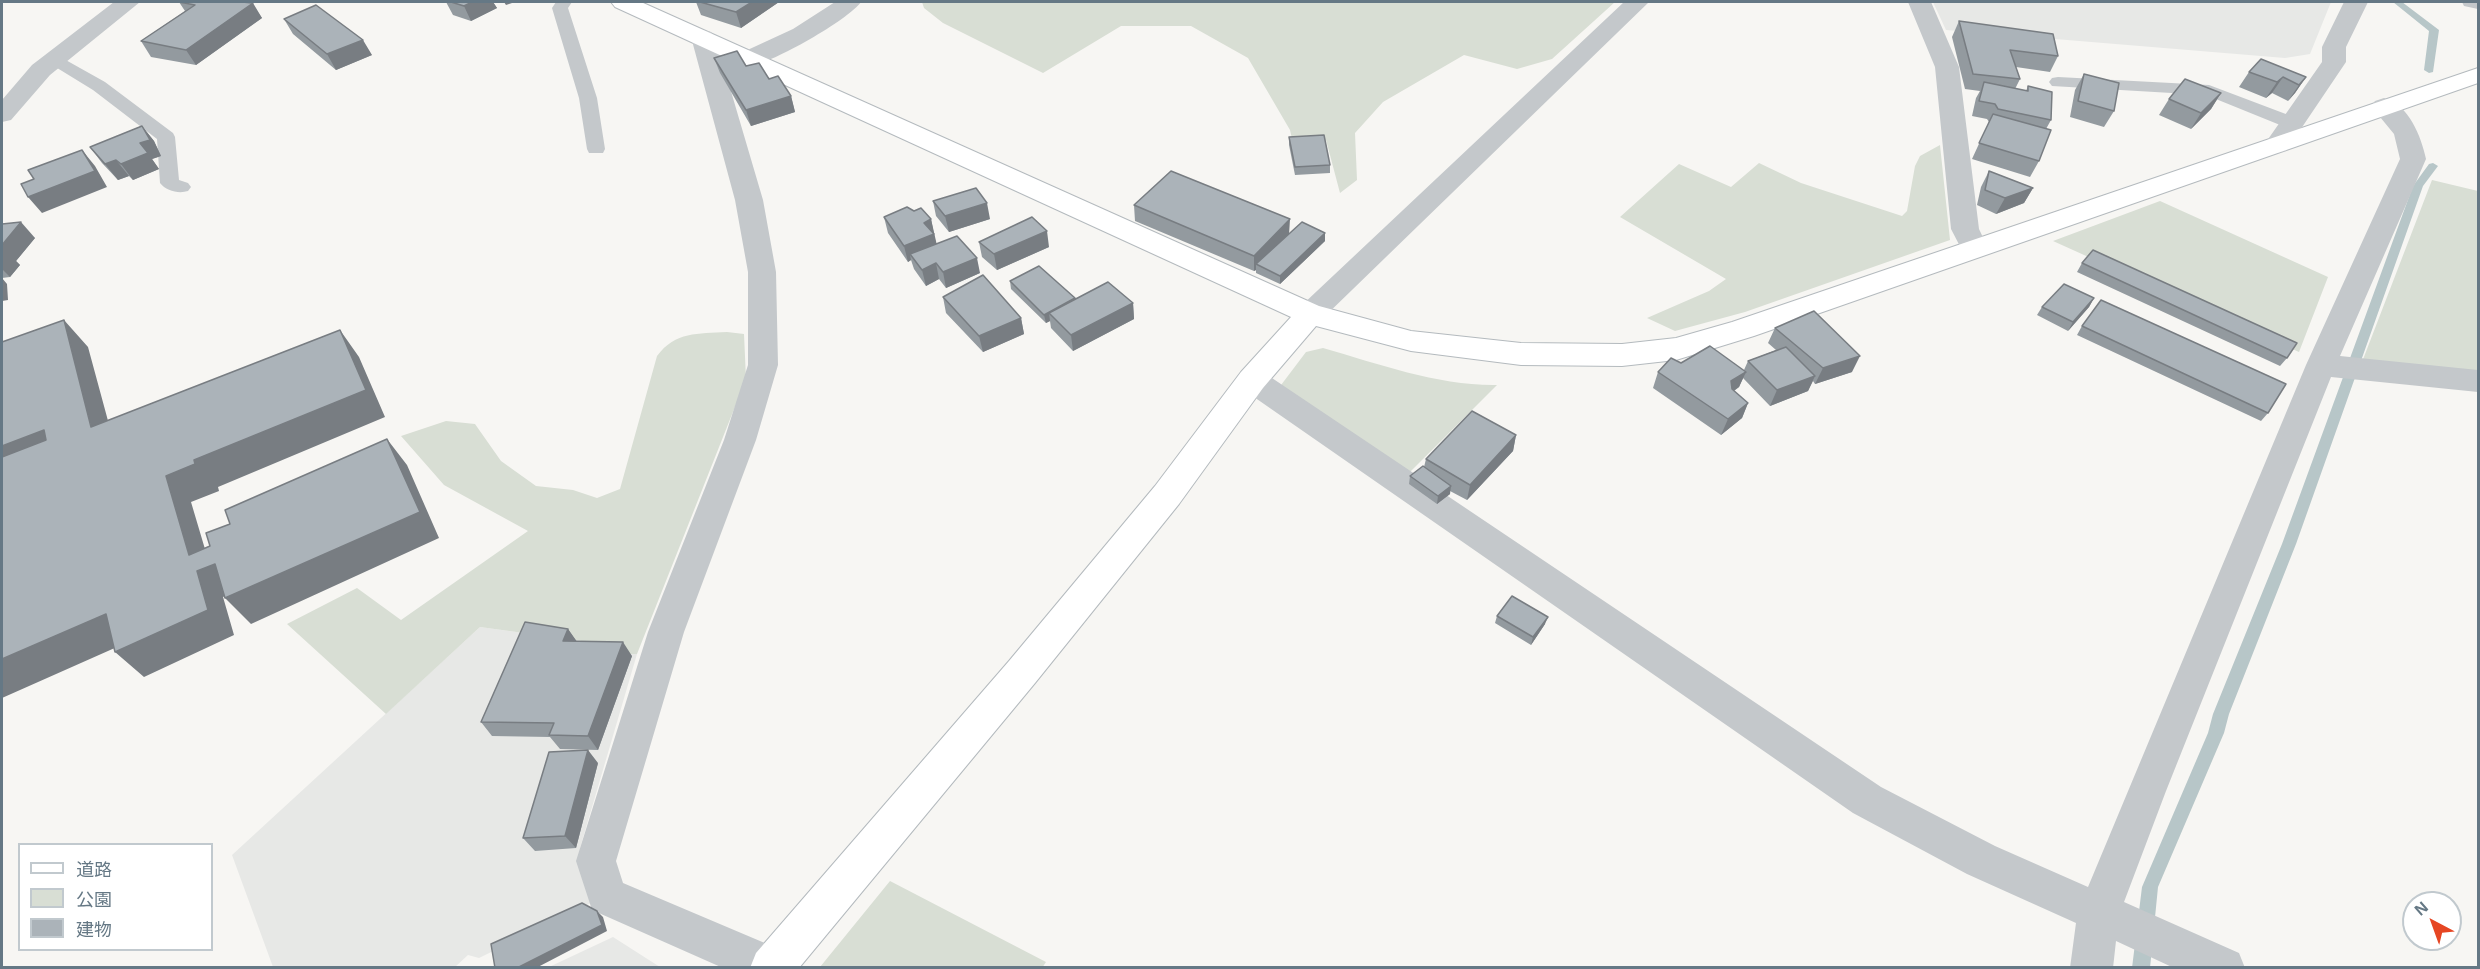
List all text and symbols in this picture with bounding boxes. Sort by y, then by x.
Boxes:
legend [18,843,213,951]
text: 道路 [76,860,112,880]
text: 公園 [76,890,112,910]
north arrow [2402,891,2462,951]
text: N [2411,898,2431,919]
text: 建物 [76,920,112,940]

